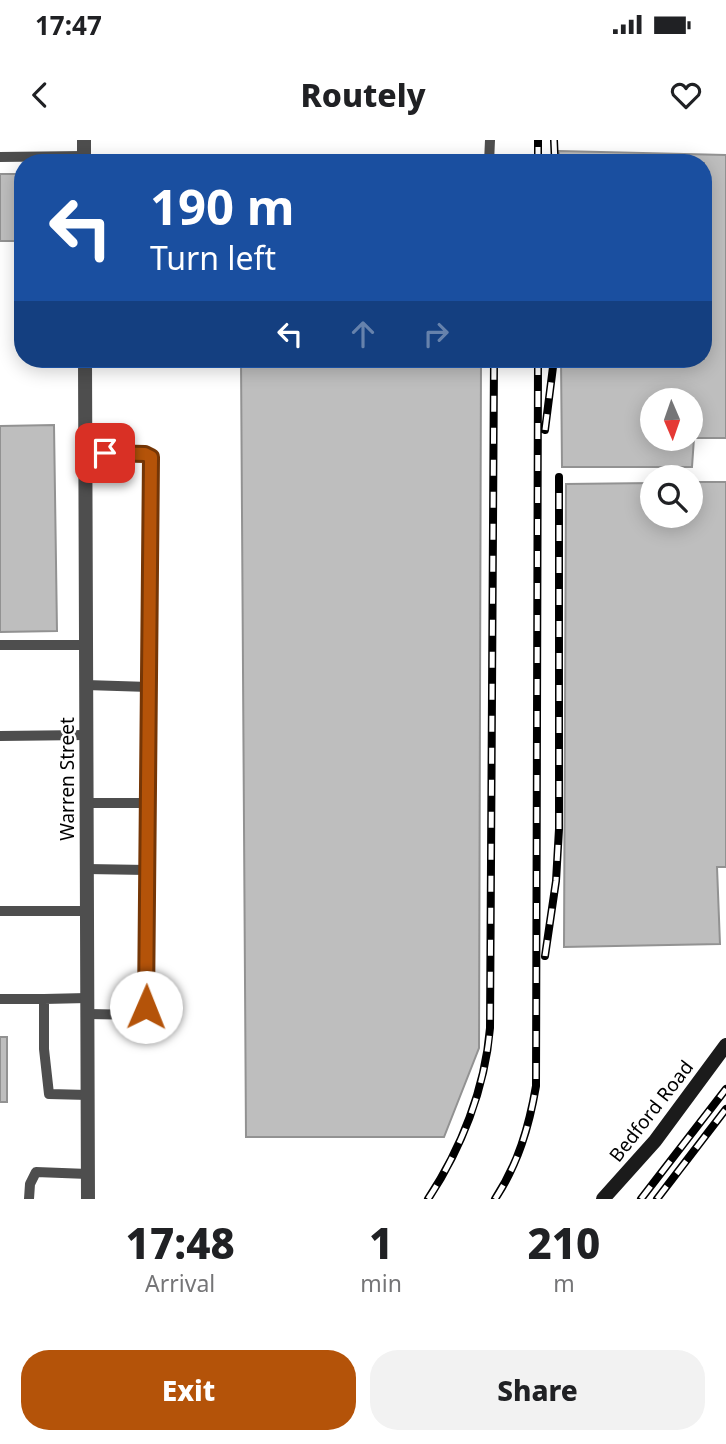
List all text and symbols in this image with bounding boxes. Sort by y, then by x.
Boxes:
text: 17:47 [35,7,102,43]
text: Routely [301,73,425,116]
icon: back [21,76,59,114]
icon: heart [667,76,705,114]
text: 190 m [150,173,295,239]
icon: left [35,182,126,273]
text: Turn left [150,236,276,279]
icon: left [271,315,309,353]
icon: ahead [344,315,382,353]
icon: right [417,315,455,353]
north arrow [640,388,704,452]
map controls [640,388,703,528]
pin [75,423,135,483]
icon: arrive [86,434,124,472]
button: search [640,465,703,528]
street label: Warren Street [54,717,80,841]
position arrow [109,970,183,1044]
street label: Bedford Road [603,1055,699,1167]
text: 17:48 [126,1214,235,1271]
text: 1 [369,1214,393,1271]
text: 210 [528,1214,600,1271]
text: Arrival [145,1267,215,1299]
text: min [360,1267,402,1299]
text: m [553,1267,575,1299]
button: Exit [21,1350,356,1430]
button: Share [370,1350,705,1430]

